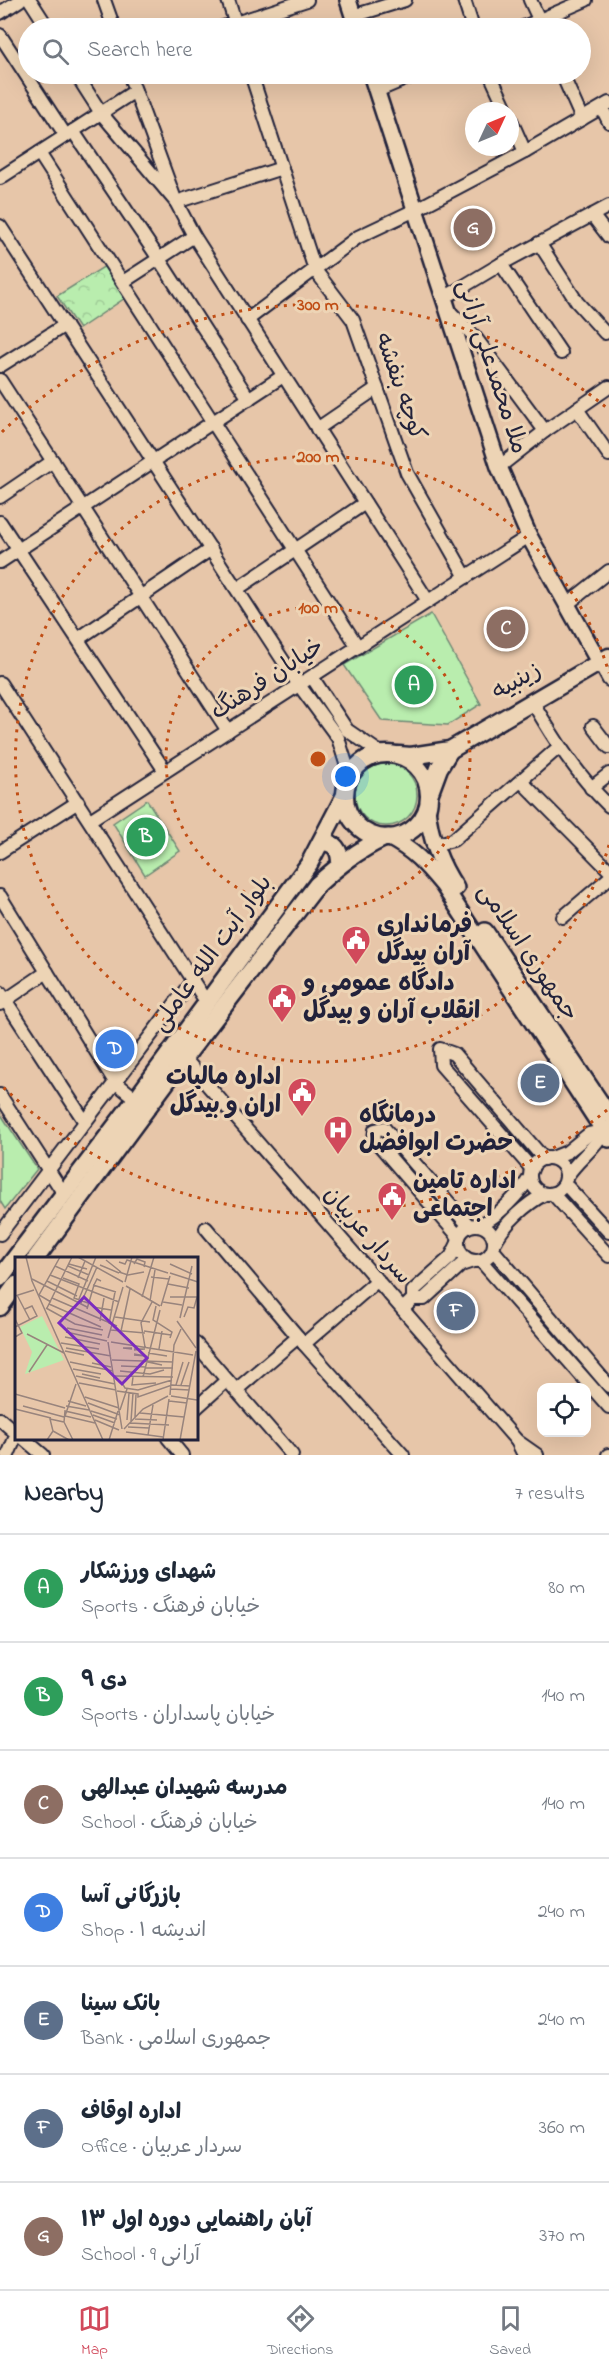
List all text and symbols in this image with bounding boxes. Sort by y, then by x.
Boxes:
search box [18,18,591,84]
icon: search [39,35,72,68]
text: Search here [87,35,192,67]
north arrow [465,102,519,156]
pin: G [454,206,492,250]
street label: ملا محمدعلی آرانی [446,275,536,459]
text: 300 m [296,293,339,319]
street label: کوچه بنفشه [364,328,434,446]
text: 200 m [296,445,340,471]
text: 100 m [298,596,338,622]
pin: C [486,606,526,652]
street label: خیابان فرهنگ [204,630,332,730]
street label: زینبیه [486,654,548,710]
pin: A [394,662,434,708]
centre of rings [308,749,328,769]
your location [331,762,360,791]
pin: B [126,814,166,860]
street label: بلوار آیت‌ الله عاملی [144,868,282,1040]
street label: جمهوری اسلامی [468,877,586,1029]
place label: فرمانداری آران بیدگل [377,909,472,972]
public building icon: فرمانداری آران بیدگل [340,924,372,966]
place label: دادگاه عمومی و انقلاب آران و بیدگل [301,967,480,1030]
public building icon: دادگاه عمومی و انقلاب آران و بیدگل [266,982,298,1024]
pin: D [96,1026,134,1072]
pin: E [520,1060,560,1106]
place label: اداره مالیات اران و بیدگل [166,1061,281,1124]
public building icon: اداره مالیات اران و بیدگل [286,1076,318,1118]
place label: درمانگاه حضرت ابوافضل [359,1099,513,1162]
hospital icon: درمانگاه حضرت ابوافضل [322,1114,354,1156]
place label: اداره تامین اجتماعی [413,1165,516,1228]
street label: سردار عربیان [314,1179,420,1293]
public building icon: اداره تامین اجتماعی [376,1180,408,1222]
inset map [15,1257,198,1440]
pin: F [436,1288,476,1334]
map controls [537,1383,591,1437]
button: locate [537,1383,591,1437]
text: Nearby [24,1475,103,1513]
text: 7 results [515,1480,585,1509]
text: شهدای ورزشکار [81,1557,216,1589]
text: A [37,1574,50,1603]
text: 80 m [548,1574,585,1603]
text: Sports · خیابان فرهنگ [81,1593,260,1622]
text: ۹ دی [81,1665,127,1697]
text: B [37,1682,50,1711]
text: 140 m [541,1682,585,1711]
text: Sports · خیابان پاسداران [81,1701,275,1730]
text: مدرسه شهیدان عبدالهی [81,1773,287,1805]
text: C [38,1790,49,1819]
text: 140 m [541,1790,585,1819]
text: School · خیابان فرهنگ [81,1809,258,1838]
text: بازرگانی آسا [81,1881,181,1913]
text: D [36,1898,51,1927]
text: 240 m [538,1898,585,1927]
text: Shop · اندیشه ۱ [81,1917,206,1946]
text: بانک سینا [81,1989,160,2021]
text: E [37,2006,50,2035]
text: 240 m [538,2006,585,2035]
text: Bank · جمهوری اسلامی [81,2025,271,2054]
text: اداره اوقاف [81,2097,181,2129]
text: F [37,2114,50,2143]
text: 360 m [539,2114,585,2143]
text: Office · سردار عربیان [81,2133,242,2162]
text: ۱۳ آبان راهنمایی دوره اول [81,2205,312,2237]
text: G [37,2222,50,2251]
text: 370 m [539,2222,585,2251]
text: School · آرانی 9 [81,2241,200,2270]
tab: Map [78,2302,111,2362]
tab: Directions [267,2302,333,2362]
tab: Saved [489,2302,531,2362]

